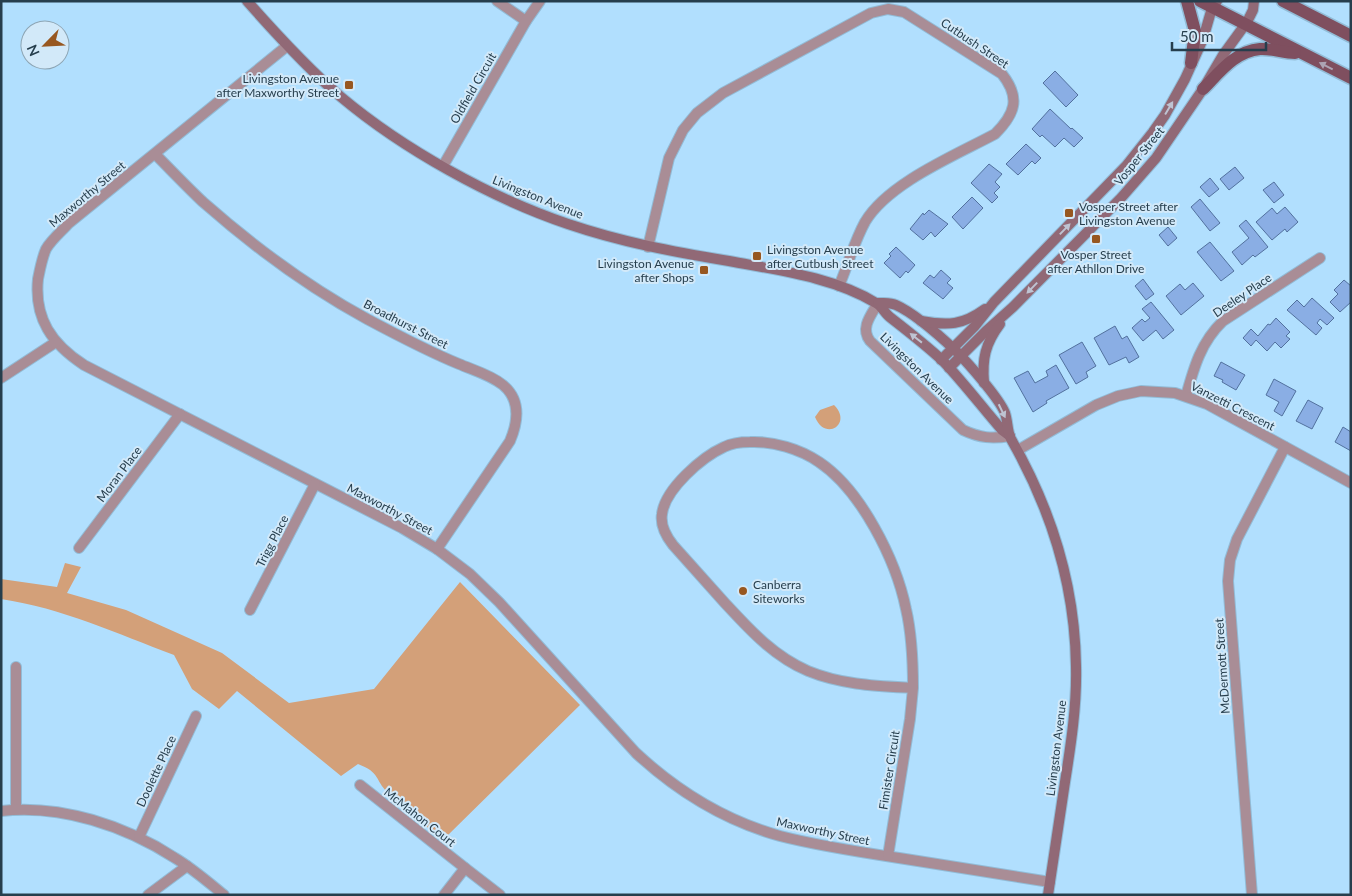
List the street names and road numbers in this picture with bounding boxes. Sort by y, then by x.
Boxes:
street label: Cutbush Street [938,15,1012,72]
street label: Oldfield Circuit [447,49,500,126]
street label: Vosper Street [1111,123,1168,188]
street label: Maxworthy Street [46,157,129,230]
street label: Livingston Avenue [490,172,586,222]
street label: Deeley Place [1210,270,1274,320]
street label: Broadhurst Street [361,296,452,352]
street label: Livingston Avenue [877,329,957,407]
street label: Vanzetti Crescent [1188,378,1278,434]
street label: Moran Place [93,443,145,505]
street label: Maxworthy Street [345,480,436,538]
street label: Trigg Place [252,512,292,570]
street label: McDermott Street [1211,617,1233,714]
street label: Livingston Avenue [1043,699,1069,797]
street label: Fimister Circuit [875,729,903,811]
street label: Doolette Place [133,733,179,809]
street label: McMahon Court [381,784,459,850]
street label: Maxworthy Street [775,814,872,848]

